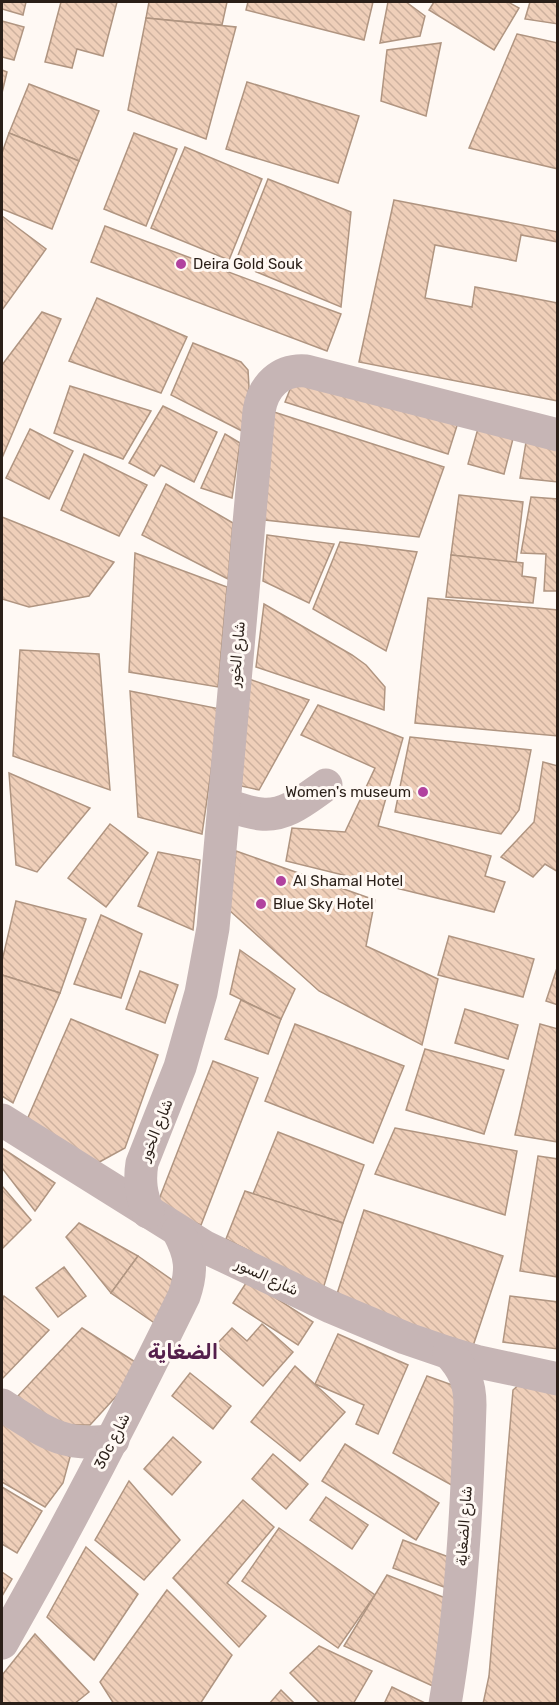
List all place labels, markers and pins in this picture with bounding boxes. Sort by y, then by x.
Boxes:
place label: Deira Gold Souk [193,255,303,273]
marker: Deira Gold Souk [174,257,188,271]
place label: Women's museum [285,783,411,801]
marker: Women's museum [416,785,430,799]
place label: Al Shamal Hotel [293,872,403,890]
marker: Al Shamal Hotel [274,874,288,888]
place label: Blue Sky Hotel [273,895,374,913]
marker: Blue Sky Hotel [254,897,268,911]

